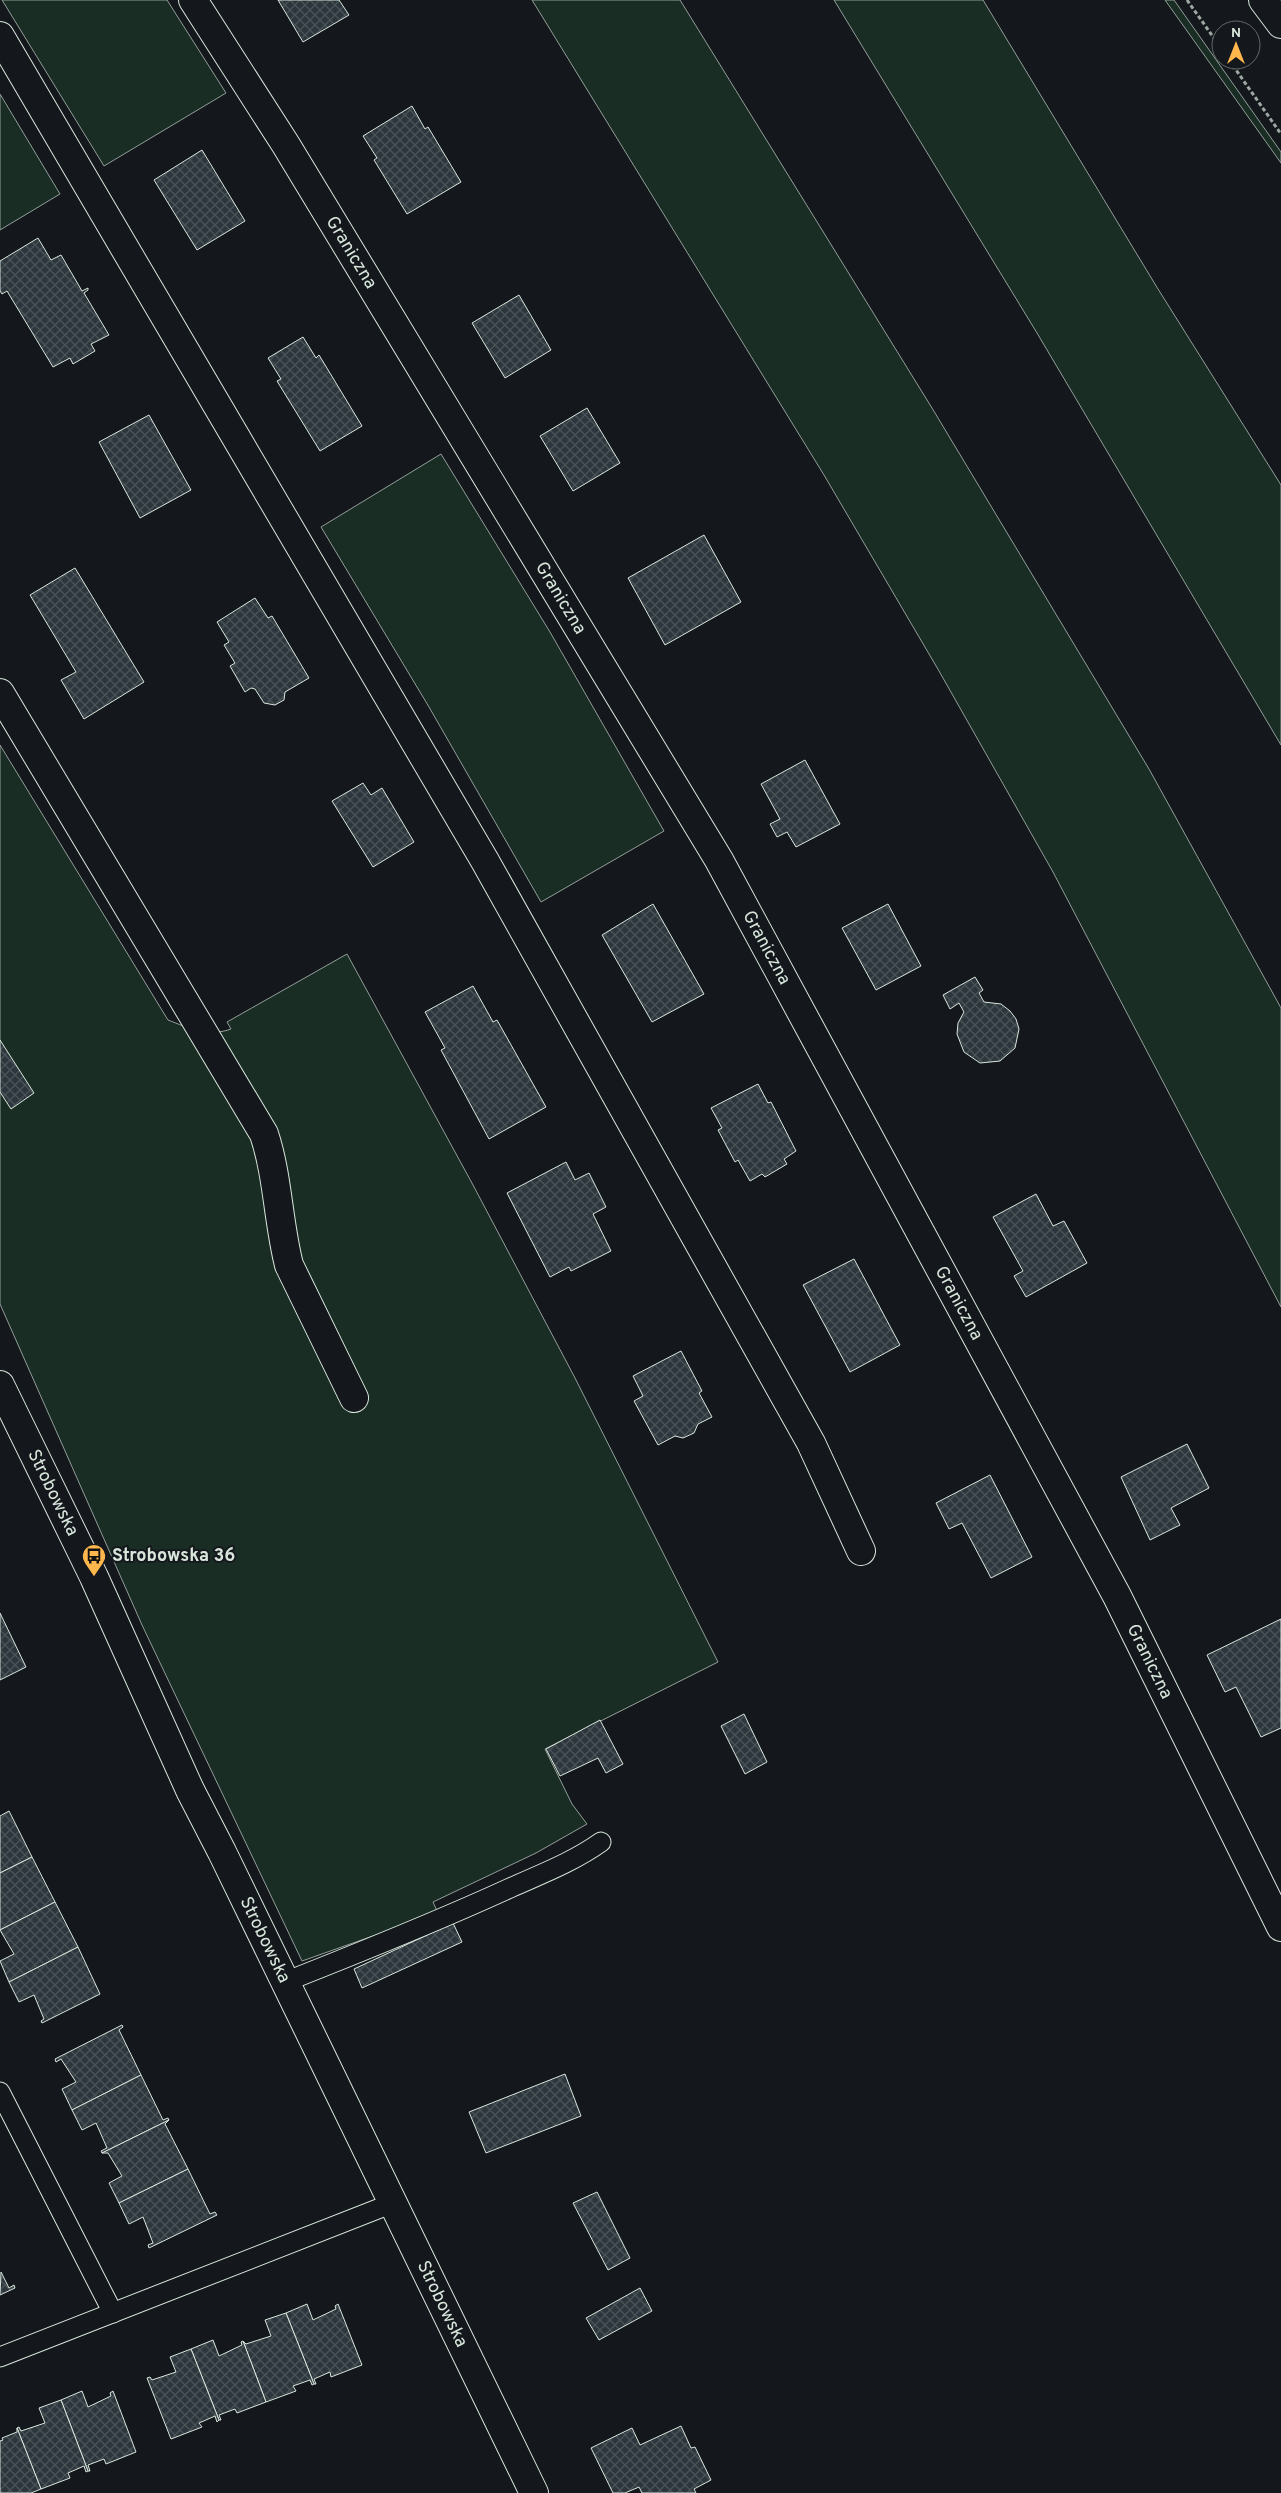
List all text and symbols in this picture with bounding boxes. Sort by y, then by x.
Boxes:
north arrow [1211,20,1261,70]
text: N [1231,25,1241,42]
street label: Graniczna [320,212,382,293]
street label: Graniczna [530,557,591,639]
street label: Graniczna [737,907,796,989]
street label: Graniczna [929,1262,988,1344]
street label: Strobowska [22,1446,84,1540]
bus stop icon: Strobowska 36 [81,1543,107,1577]
place label: Strobowska 36 [112,1545,235,1568]
street label: Graniczna [1121,1620,1178,1703]
street label: Strobowska [234,1893,296,1987]
street label: Strobowska [411,2257,473,2351]

